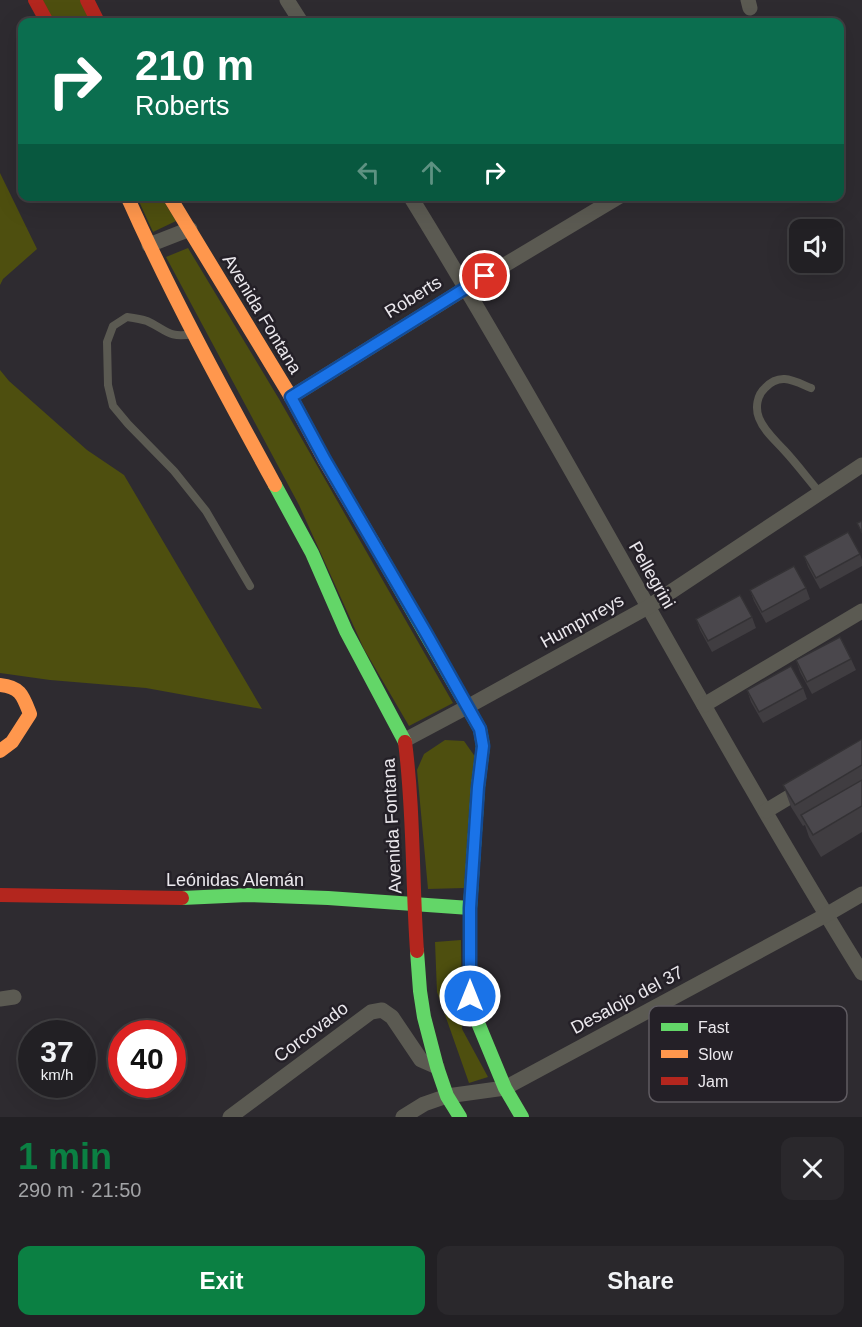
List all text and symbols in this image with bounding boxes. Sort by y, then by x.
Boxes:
icon: right [36,42,114,120]
text: 210 m [135,42,254,89]
text: Roberts [135,91,230,121]
icon: left [352,156,385,189]
icon: ahead [415,156,448,189]
icon: right [478,156,511,189]
map controls [789,219,843,273]
button: sound [789,219,843,273]
pin [459,250,510,301]
street label: Avenida Fontana [218,251,306,378]
icon: arrive [468,259,501,292]
street label: Roberts [381,272,445,322]
street label: Pellegrini [625,538,679,612]
street label: Humphreys [537,590,627,652]
street label: Avenida Fontana [378,757,406,894]
street label: Leónidas Alemán [166,870,304,890]
street label: Desalojo del 37 [568,962,686,1038]
position arrow [438,964,502,1028]
street label: Corcovado [270,998,352,1066]
legend [649,1006,847,1102]
text: Fast [698,1019,730,1036]
speed limit sign: 40 [108,1020,186,1098]
text: 37 [40,1035,74,1068]
text: Slow [698,1046,733,1063]
text: km/h [41,1066,73,1083]
text: Jam [698,1073,728,1090]
text: 1 min [18,1136,112,1177]
button: close [781,1137,844,1200]
text: 290 m · 21:50 [18,1179,141,1201]
button: Exit [18,1246,425,1315]
button: Share [437,1246,844,1315]

